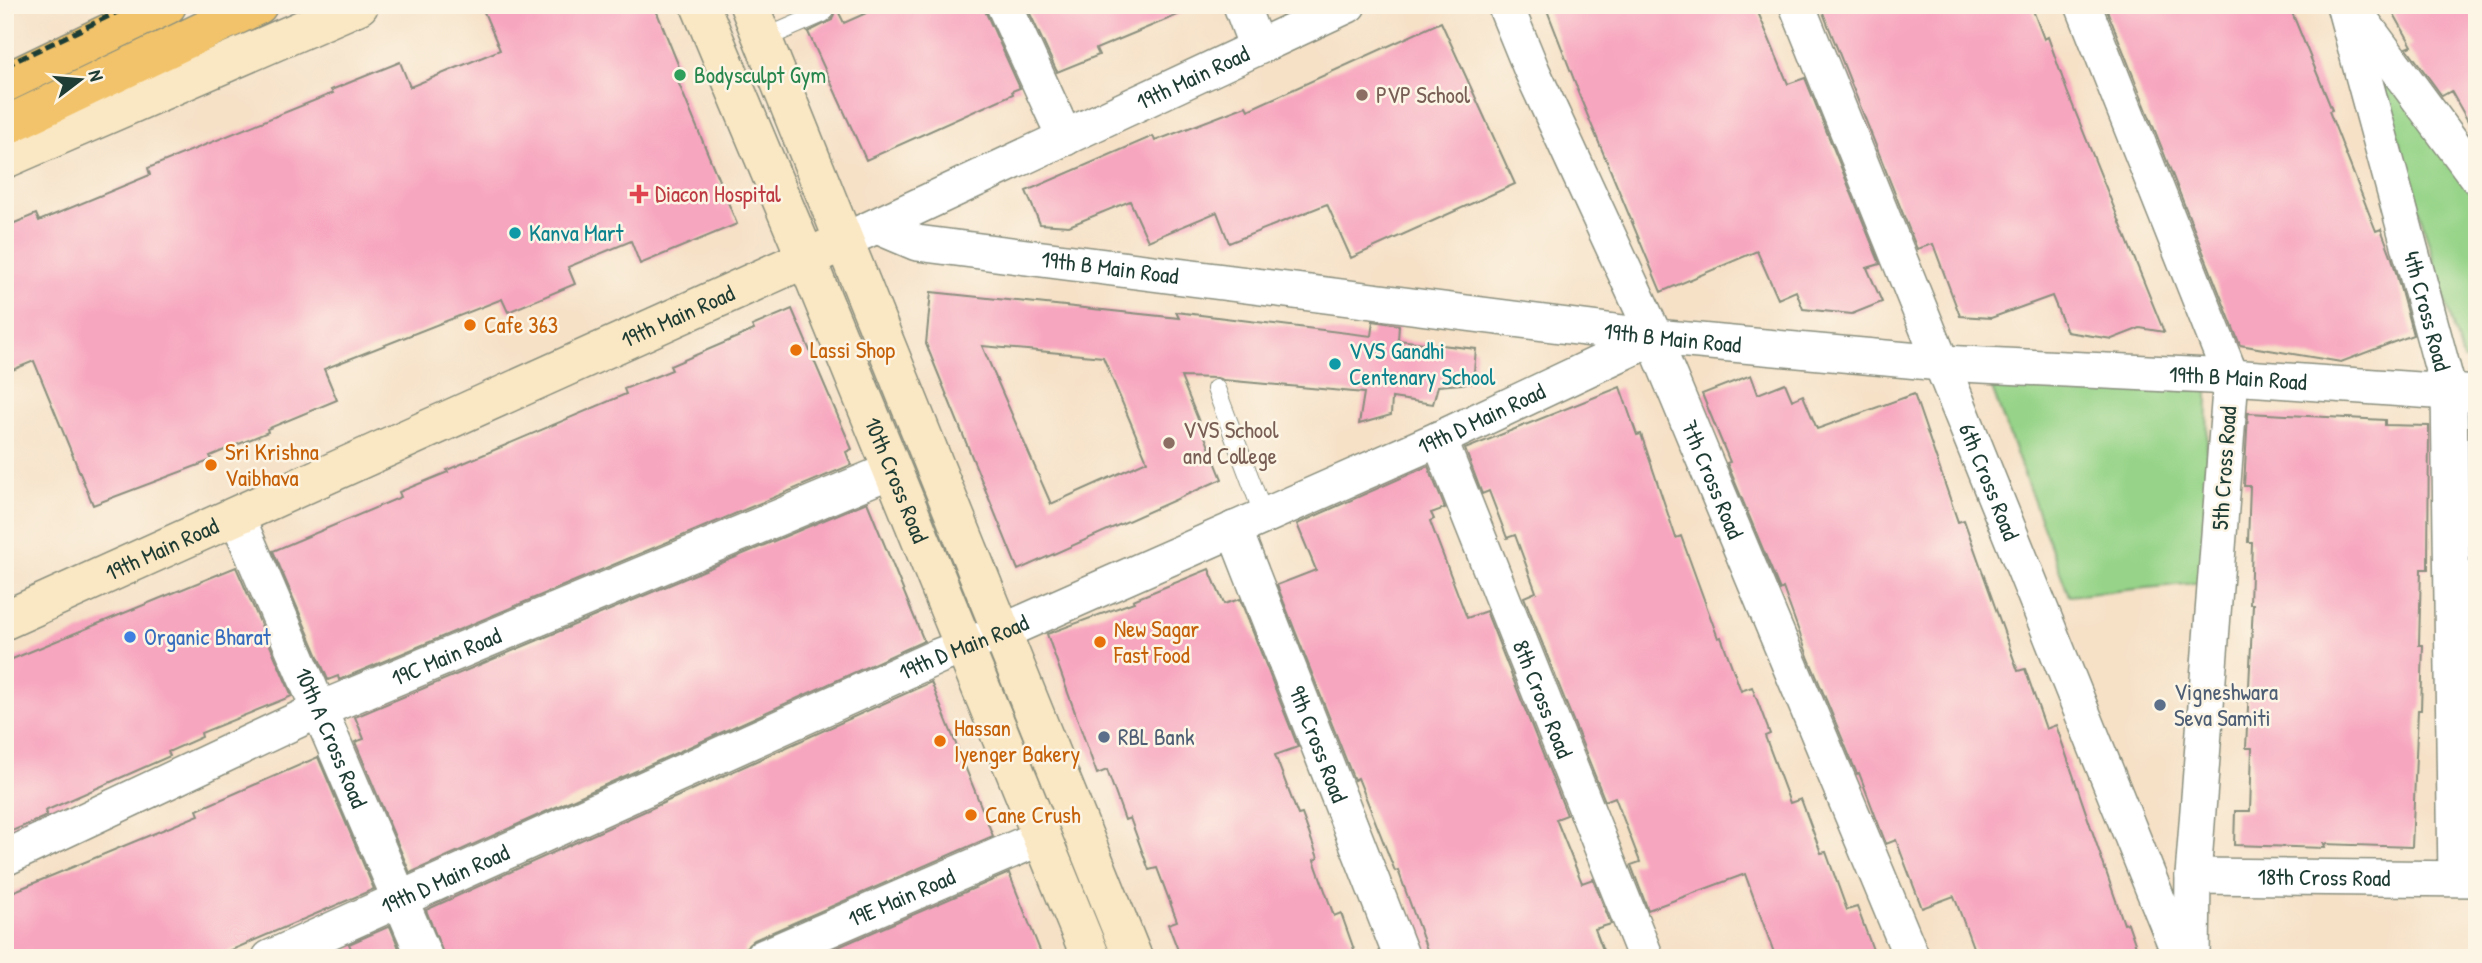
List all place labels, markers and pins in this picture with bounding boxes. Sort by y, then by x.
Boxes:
place label: Bodysculpt Gym [694,59,826,90]
marker: Bodysculpt Gym [672,67,688,83]
place label: PVP School [1376,79,1471,110]
marker: PVP School [1354,87,1370,103]
place label: Diacon Hospital [655,178,782,209]
marker: Diacon Hospital [629,184,649,204]
place label: Kanva Mart [529,217,625,248]
marker: Kanva Mart [507,225,523,241]
place label: Cafe 363 [484,309,558,340]
marker: Cafe 363 [462,317,478,333]
place label: Lassi Shop [810,334,895,365]
place label: VVS Gandhi Centenary School [1349,335,1496,392]
marker: Lassi Shop [788,342,804,358]
marker: VVS Gandhi Centenary School [1327,356,1343,372]
place label: VVS School and College [1183,414,1279,471]
marker: VVS School and College [1161,435,1177,451]
place label: Sri Krishna Vaibhava [225,436,319,493]
marker: Sri Krishna Vaibhava [203,457,219,473]
place label: New Sagar Fast Food [1113,613,1199,670]
place label: Organic Bharat [144,621,272,652]
marker: Organic Bharat [122,629,138,645]
marker: New Sagar Fast Food [1092,634,1108,650]
place label: Vigneshwara Seva Samiti [2174,676,2278,733]
marker: Vigneshwara Seva Samiti [2152,697,2168,713]
place label: Hassan Iyenger Bakery [954,712,1080,769]
place label: RBL Bank [1118,721,1195,752]
marker: RBL Bank [1096,729,1112,745]
marker: Hassan Iyenger Bakery [932,733,948,749]
place label: Cane Crush [985,799,1081,830]
marker: Cane Crush [963,807,979,823]

